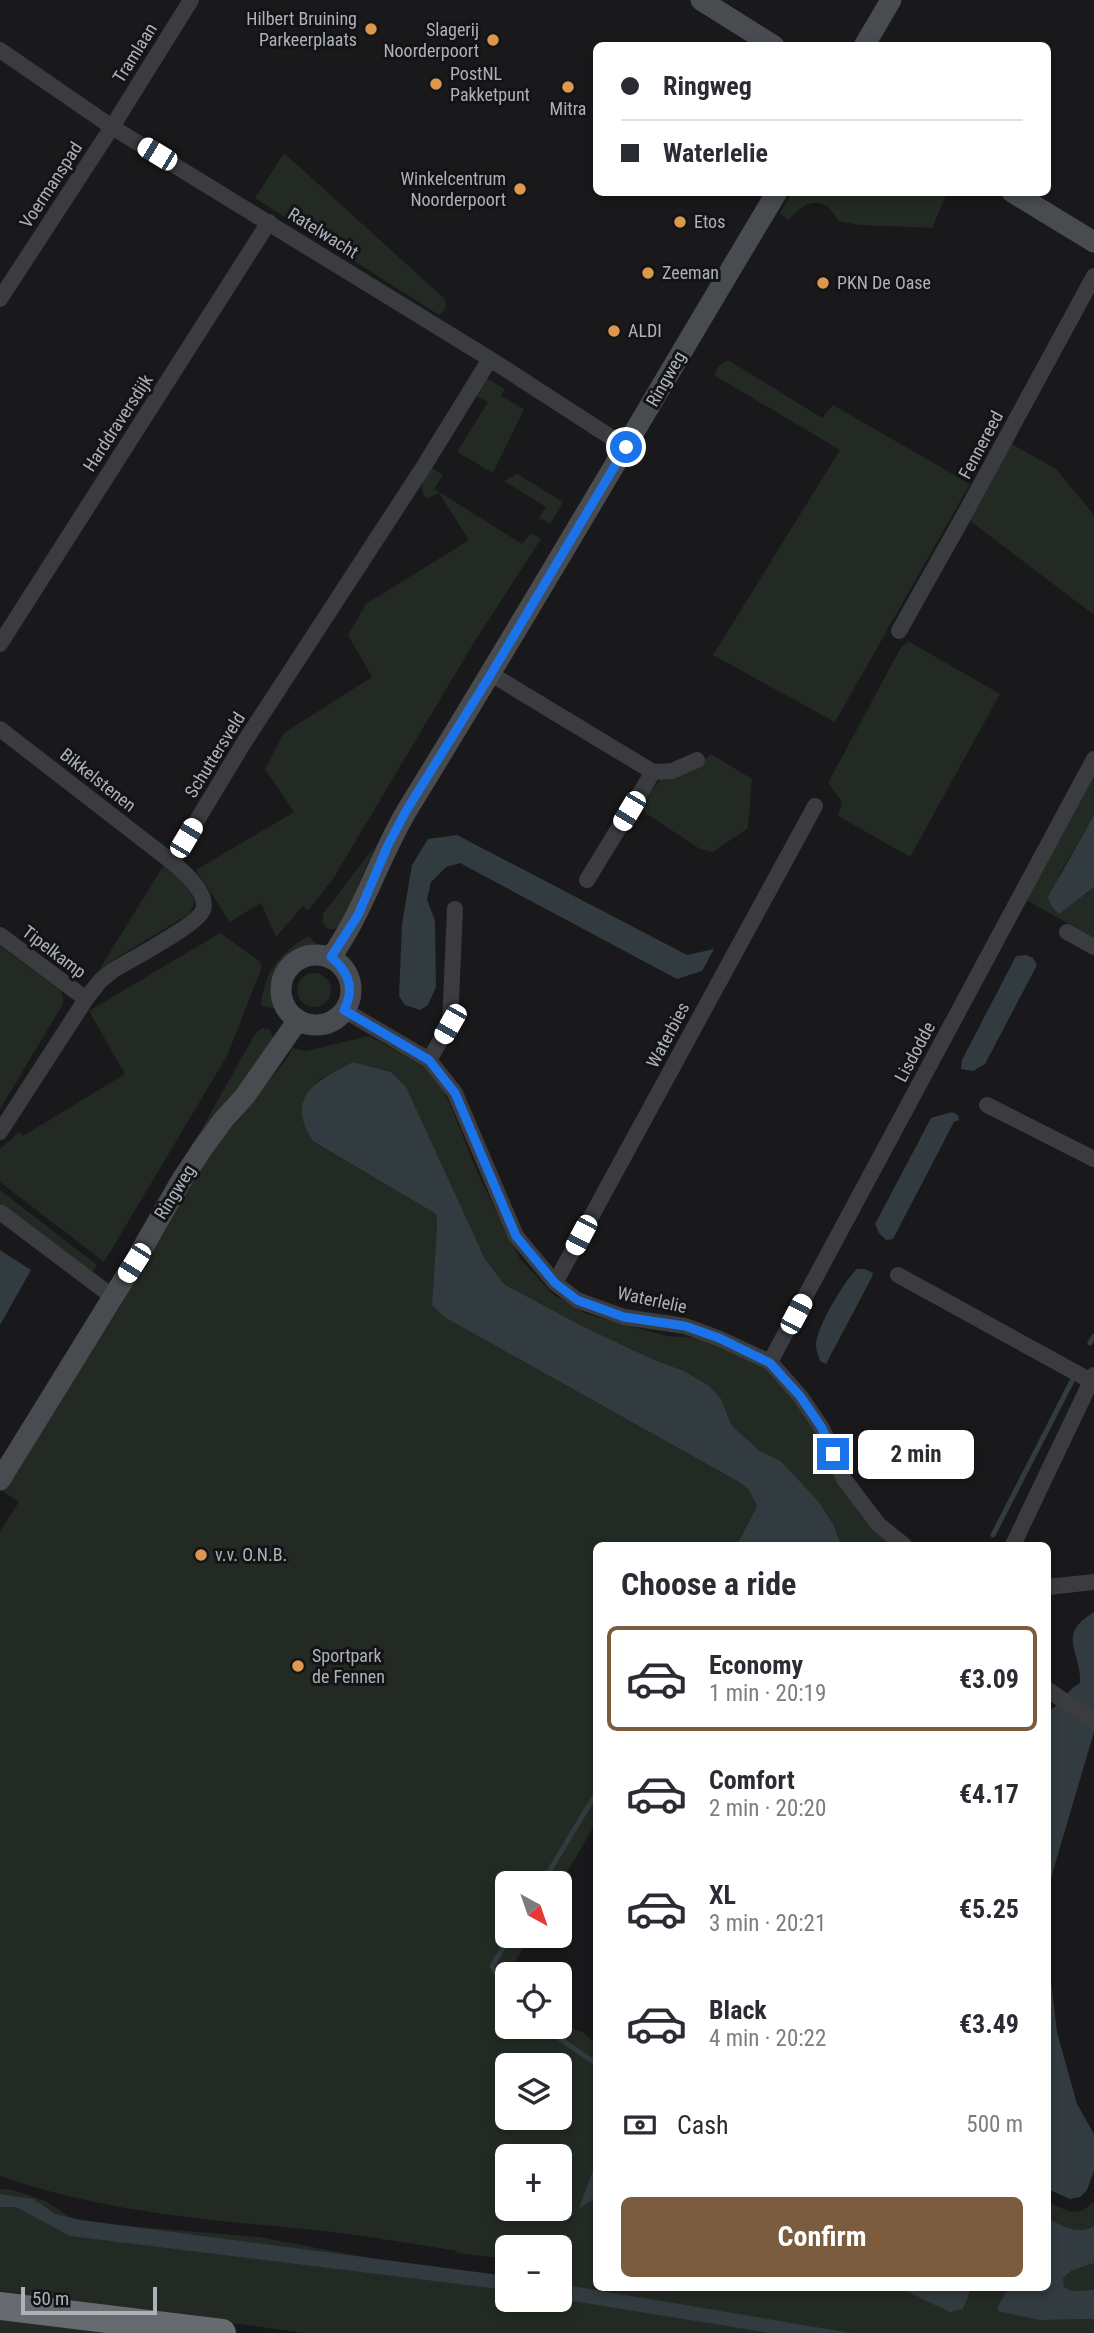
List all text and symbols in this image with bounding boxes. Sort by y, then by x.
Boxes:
place label: Hilbert Bruining Parkeerplaats [246,8,357,50]
street label: Tramlaan [108,19,161,86]
place label: Slagerij Noorderpoort [383,19,479,61]
marker: Hilbert Bruining Parkeerplaats [363,21,379,37]
marker: Slagerij Noorderpoort [485,32,501,48]
place label: PostNL Pakketpunt [450,63,530,105]
text: Ringweg [663,71,752,101]
marker: PostNL Pakketpunt [428,76,444,92]
marker: Mitra [560,79,576,95]
place label: Mitra [550,98,586,119]
car [134,134,181,174]
street label: Voermanspad [15,138,86,232]
text: Waterlelie [663,138,768,168]
place label: Winkelcentrum Noorderpoort [400,168,506,210]
marker: Winkelcentrum Noorderpoort [512,181,528,197]
street label: Ratelwacht [284,203,362,262]
place label: Etos [694,211,725,232]
marker: Etos [672,214,688,230]
place label: Zeeman [662,262,719,283]
marker: Zeeman [640,265,656,281]
place label: PKN De Oase [837,272,931,293]
marker: PKN De Oase [815,275,831,291]
place label: ALDI [628,320,662,341]
marker: ALDI [606,323,622,339]
street label: Ringweg [641,347,690,410]
street label: Harddraversdijk [78,370,157,475]
street label: Fennereed [954,407,1007,482]
route start [610,431,642,463]
street label: Schuttersveld [180,708,249,801]
street label: Bikkelstenen [56,743,140,816]
car [610,788,649,834]
car [167,815,206,861]
street label: Tipelkamp [18,921,90,982]
street label: Waterbies [642,999,693,1071]
car [431,1001,470,1047]
street label: Lisdodde [890,1018,939,1085]
street label: Ringweg [150,1161,199,1223]
car [562,1212,601,1258]
car [114,1240,155,1286]
street label: Waterlelie [615,1282,689,1317]
car [777,1291,816,1337]
callout: 2 min [858,1430,973,1478]
route end [817,1438,849,1470]
text: 2 min [890,1441,942,1468]
place label: v.v. O.N.B. [215,1544,287,1565]
marker: v.v. O.N.B. [193,1547,209,1563]
text: Choose a ride [621,1565,796,1603]
place label: Sportpark de Fennen [312,1645,385,1687]
icon: car [625,1647,688,1710]
text: Economy [709,1650,803,1680]
marker: Sportpark de Fennen [290,1658,306,1674]
text: €3.09 [959,1664,1019,1694]
text: 1 min · 20:19 [709,1680,826,1707]
icon: car [625,1762,688,1825]
text: Comfort [709,1765,795,1795]
text: €4.17 [959,1779,1019,1809]
text: 2 min · 20:20 [709,1795,826,1822]
north arrow [495,1871,572,1948]
map controls [495,1871,572,2312]
icon: car [625,1877,688,1940]
text: XL [709,1880,736,1910]
text: €5.25 [959,1894,1019,1924]
text: 3 min · 20:21 [709,1910,826,1937]
button: locate [495,1962,572,2039]
icon: car [625,1992,688,2055]
text: Black [709,1995,767,2025]
text: €3.49 [959,2009,1019,2039]
text: 4 min · 20:22 [709,2025,826,2052]
button: layers [495,2053,572,2130]
icon: cash [621,2106,659,2144]
text: Cash [677,2110,729,2140]
text: 500 m [966,2111,1023,2138]
button: + [495,2144,572,2221]
button: Confirm [621,2197,1023,2277]
button: − [495,2235,572,2312]
scale bar [21,2284,158,2316]
text: 50 m [32,2287,69,2310]

